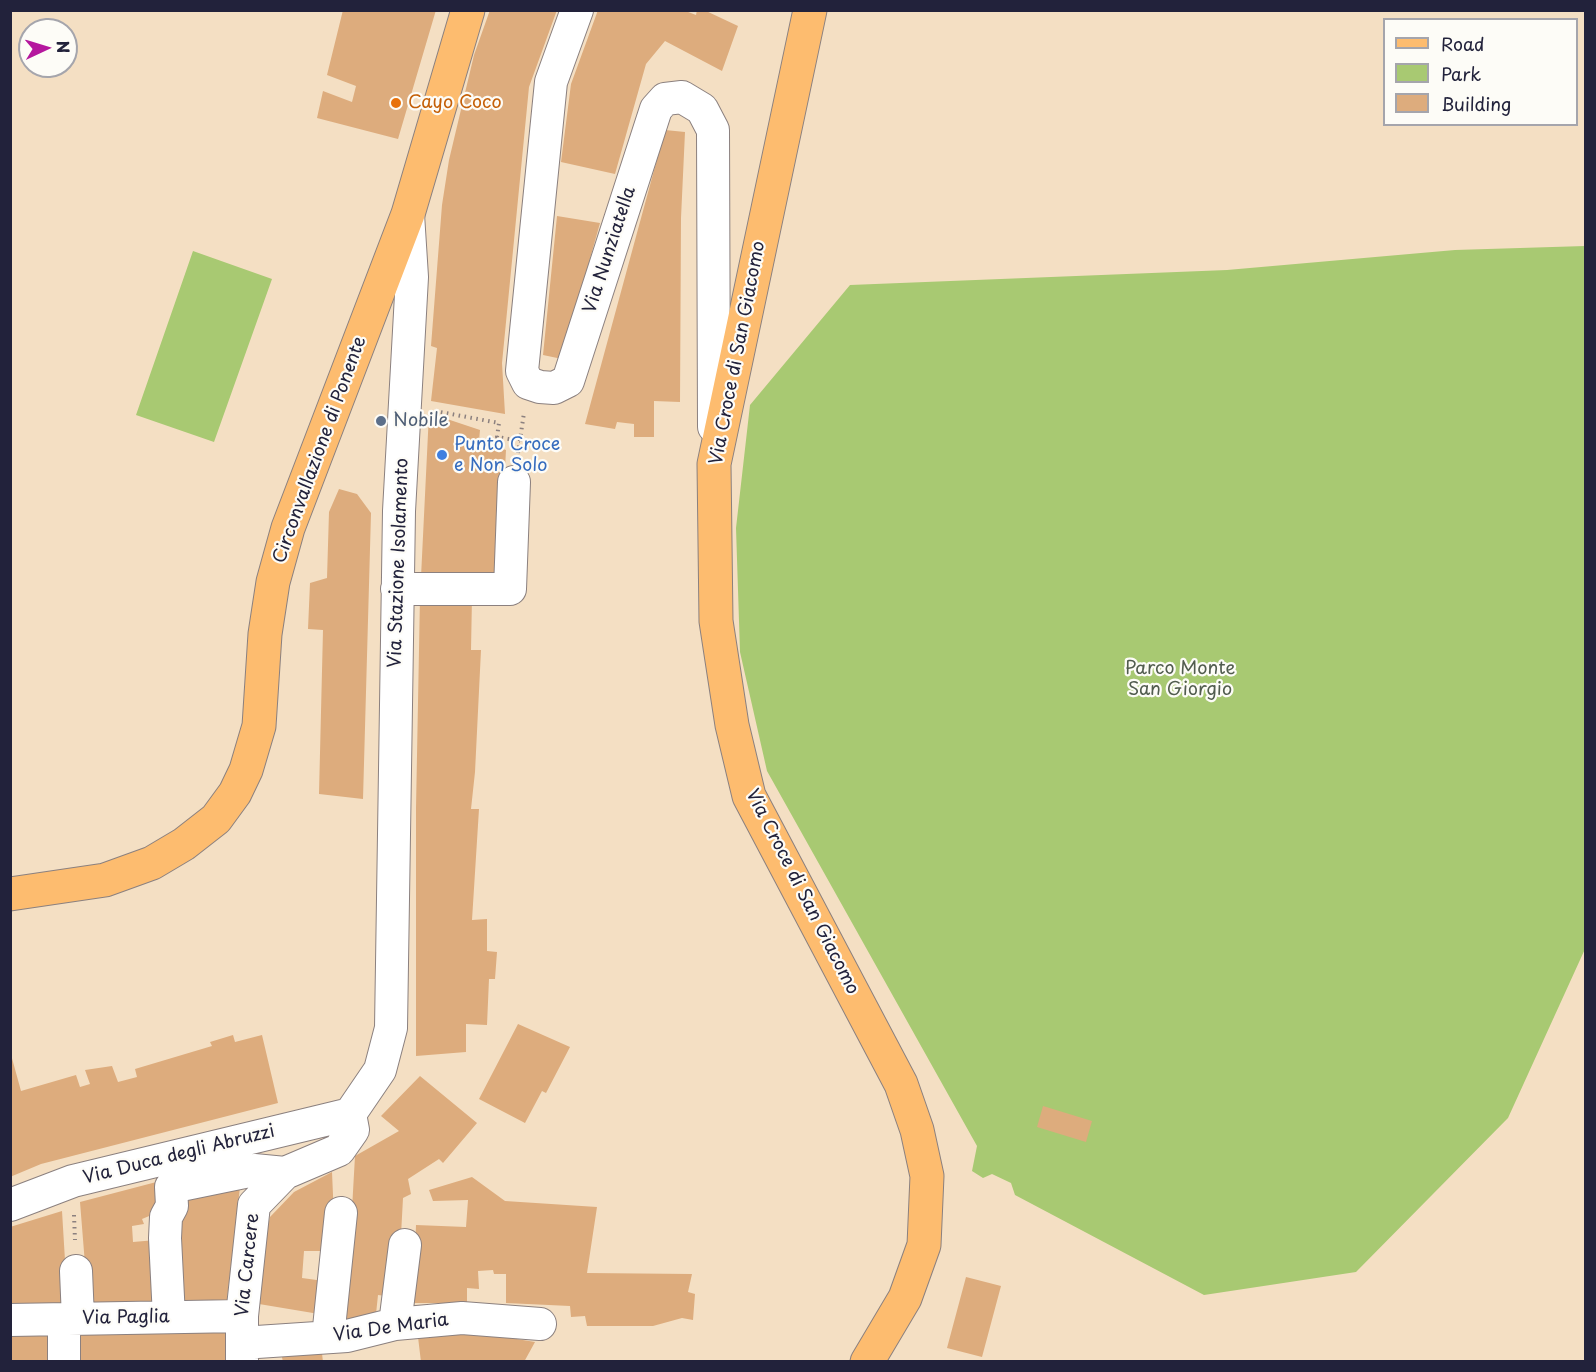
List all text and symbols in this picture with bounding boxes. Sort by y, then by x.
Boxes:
north arrow [18,18,78,78]
legend [1383,18,1578,126]
text: Road [1441,30,1485,57]
text: N [52,40,76,54]
text: Park [1441,60,1481,87]
text: Building [1441,90,1511,117]
place label: Cayo Coco [408,92,502,114]
marker: Cayo Coco [389,96,403,110]
street label: Via Nunziatella [579,184,641,316]
street label: Via Croce di San Giacomo [706,239,770,467]
street label: Circonvallazione di Ponente [269,334,371,566]
place label: Nobile [393,410,449,432]
marker: Nobile [374,414,388,428]
place label: Punto Croce e Non Solo [454,434,560,476]
marker: Punto Croce e Non Solo [435,448,449,462]
street label: Via Stazione Isolamento [385,458,413,668]
park label: Parco Monte San Giorgio [1125,658,1235,700]
street label: Via Croce di San Giacomo [741,786,863,998]
street label: Via Duca degli Abruzzi [81,1121,277,1189]
street label: Via Carcere [232,1212,264,1318]
street label: Via Paglia [82,1306,170,1330]
street label: Via De Maria [332,1309,450,1347]

